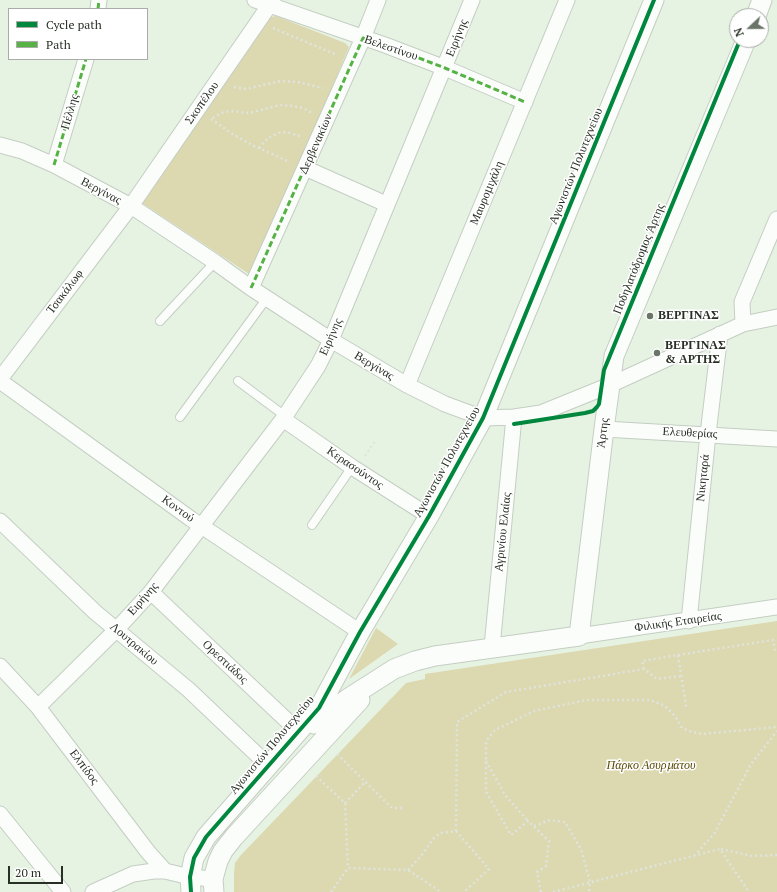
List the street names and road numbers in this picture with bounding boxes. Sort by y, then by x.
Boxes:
street label: Ειρήνης [443,17,471,59]
street label: Βελεστίνου [362,32,420,64]
street label: Σκοπέλου [182,79,222,127]
street label: Πέλλης [58,93,82,131]
street label: Αγωνιστών Πολυτεχνείου [546,106,606,226]
street label: Δερβενακίων [296,112,336,176]
street label: Μαυρομιχάλη [467,159,507,227]
street label: Βεργίνας [78,174,124,208]
street label: Ποδηλατόδρομος Άρτης [610,201,668,317]
street label: Τσακάλωφ [44,267,86,317]
street label: Ειρήνης [316,316,346,358]
street label: Βεργίνας [351,348,397,384]
street label: Αγωνιστών Πολυτεχνείου [411,404,483,520]
street label: Άρτης [594,417,612,449]
street label: Ελευθερίας [662,424,718,442]
street label: Κερασούντος [324,444,386,492]
street label: Νικηταρά [693,454,713,502]
street label: Κοντού [159,492,197,526]
street label: Αγρινίου Ελαίας [492,492,514,572]
street label: Ειρήνης [125,579,161,619]
street label: Φιλικής Εταιρείας [633,609,723,635]
street label: Λουτρακίου [107,620,161,668]
street label: Ορεστιάδος [199,637,251,687]
street label: Αγωνιστών Πολυτεχνείου [227,693,317,797]
street label: Ελπίδος [66,747,102,787]

